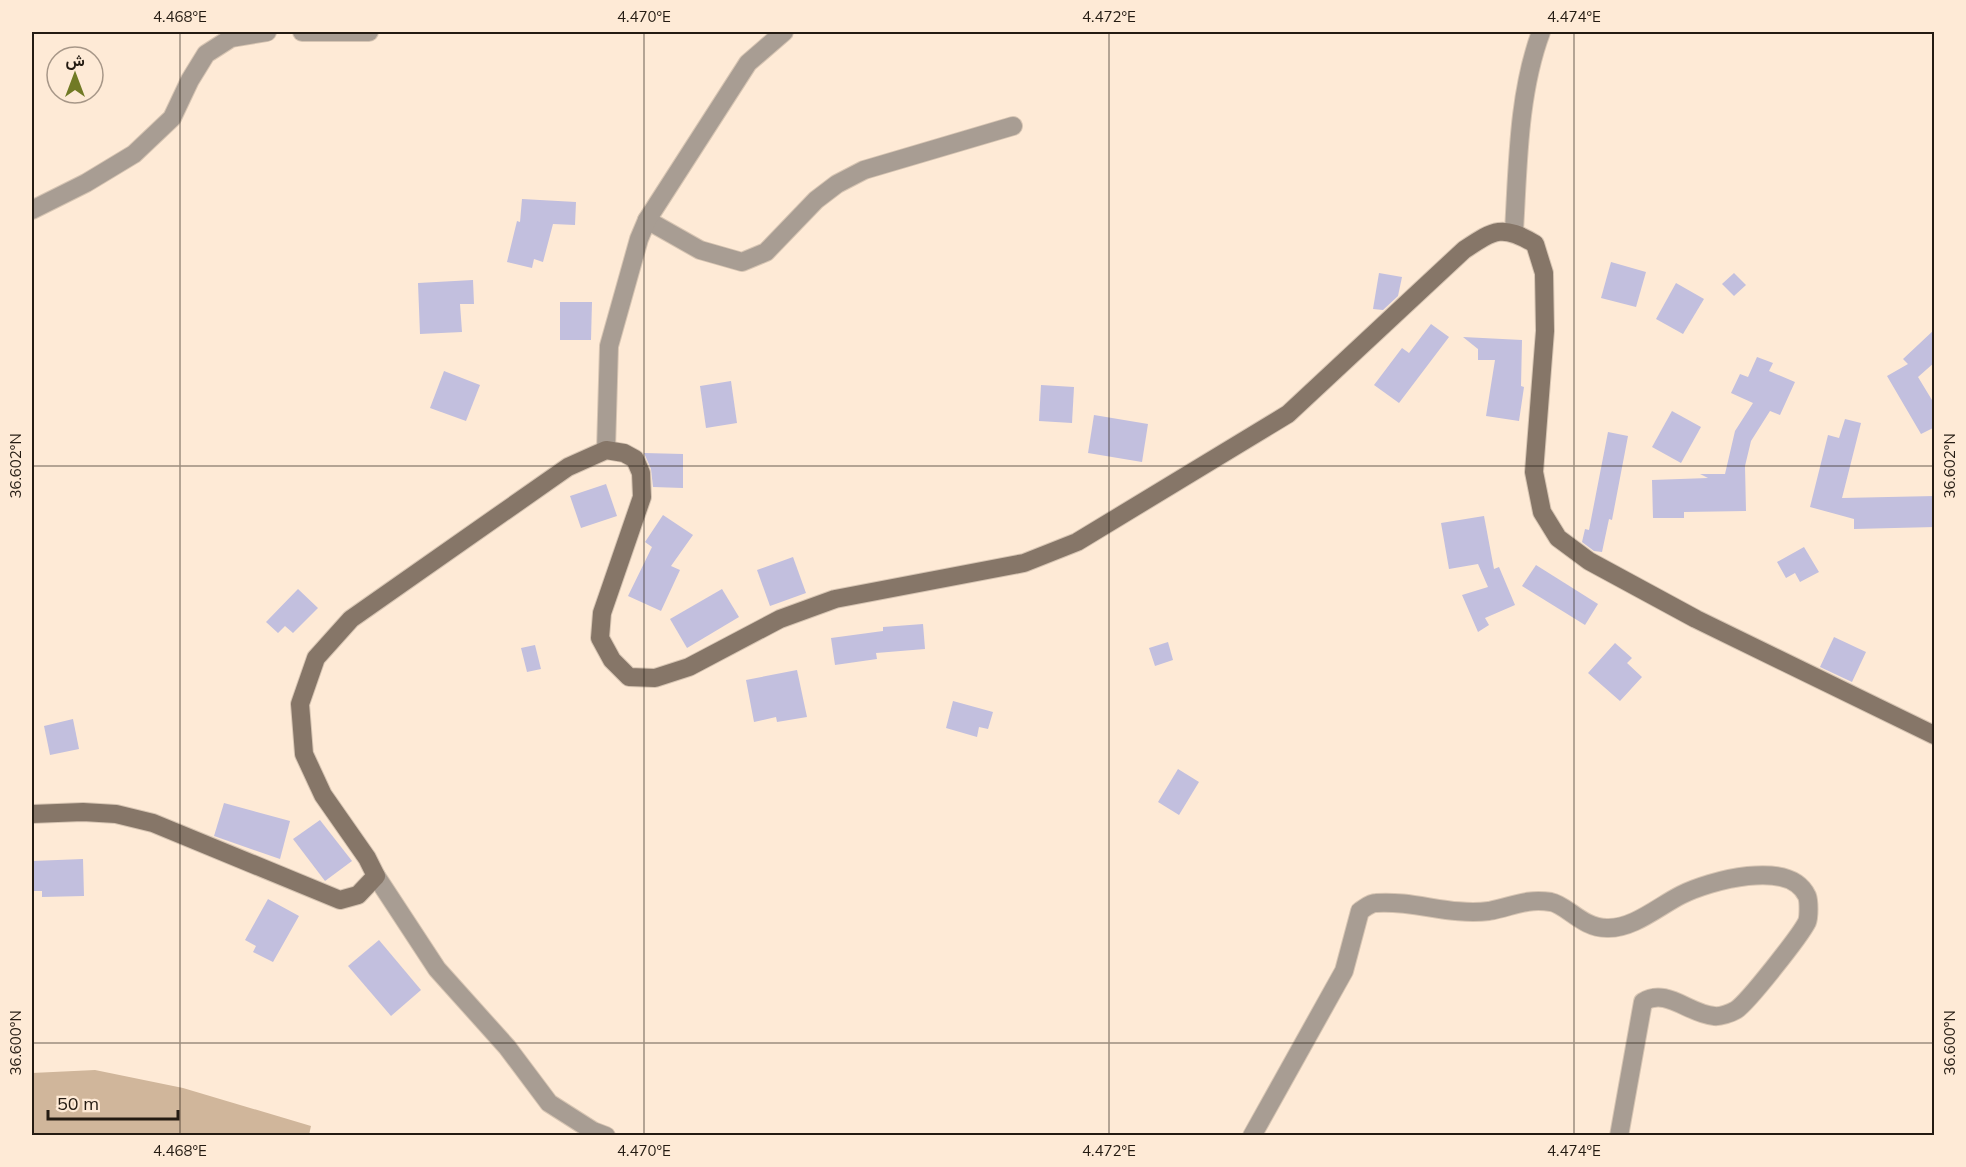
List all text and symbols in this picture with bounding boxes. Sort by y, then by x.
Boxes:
text: 4.468°E [153,7,207,26]
text: 4.470°E [617,7,671,26]
text: 4.472°E [1082,7,1136,26]
text: 4.474°E [1547,7,1601,26]
north arrow [45,45,105,105]
text: ش [65,50,85,70]
text: 36.602°N [6,433,25,499]
text: 36.602°N [1940,433,1959,499]
text: 36.600°N [6,1010,25,1076]
text: 36.600°N [1940,1010,1959,1076]
scale bar [48,1083,178,1121]
text: 50 m [57,1092,99,1115]
text: 4.468°E [153,1141,207,1160]
text: 4.470°E [617,1141,671,1160]
text: 4.472°E [1082,1141,1136,1160]
text: 4.474°E [1547,1141,1601,1160]

